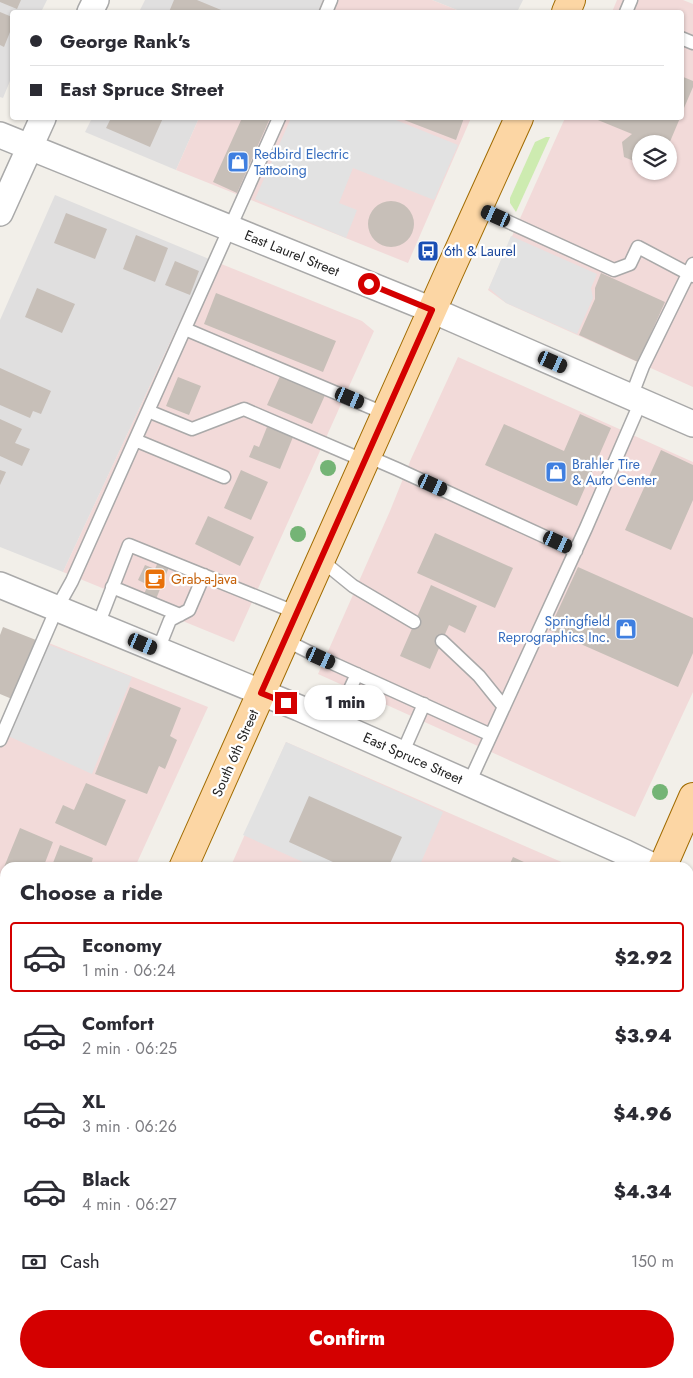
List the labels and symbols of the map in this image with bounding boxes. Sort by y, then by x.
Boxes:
place label: Redbird Electric Tattooing [254,144,349,180]
shop icon: Redbird Electric Tattooing [226,150,250,174]
car [479,203,512,229]
street label: East Laurel Street [242,225,343,281]
bus stop icon: 6th & Laurel [416,239,440,263]
place label: 6th & Laurel [444,241,516,261]
route start [358,273,380,295]
car [536,349,569,375]
car [333,385,366,411]
place label: Brahler Tire & Auto Center [572,454,657,490]
shop icon: Brahler Tire & Auto Center [544,460,568,484]
car [416,472,449,498]
car [541,529,574,555]
cafe icon: Grab-a-Java [143,567,167,591]
place label: Grab-a-Java [171,569,237,589]
place label: Springfield Reprographics Inc. [498,611,610,647]
shop icon: Springfield Reprographics Inc. [614,617,638,641]
car [126,631,159,657]
car [304,645,337,671]
callout: 1 min [304,686,386,720]
route end [275,692,297,714]
street label: South 6th Street [207,705,263,800]
street label: East Spruce Street [360,727,466,789]

